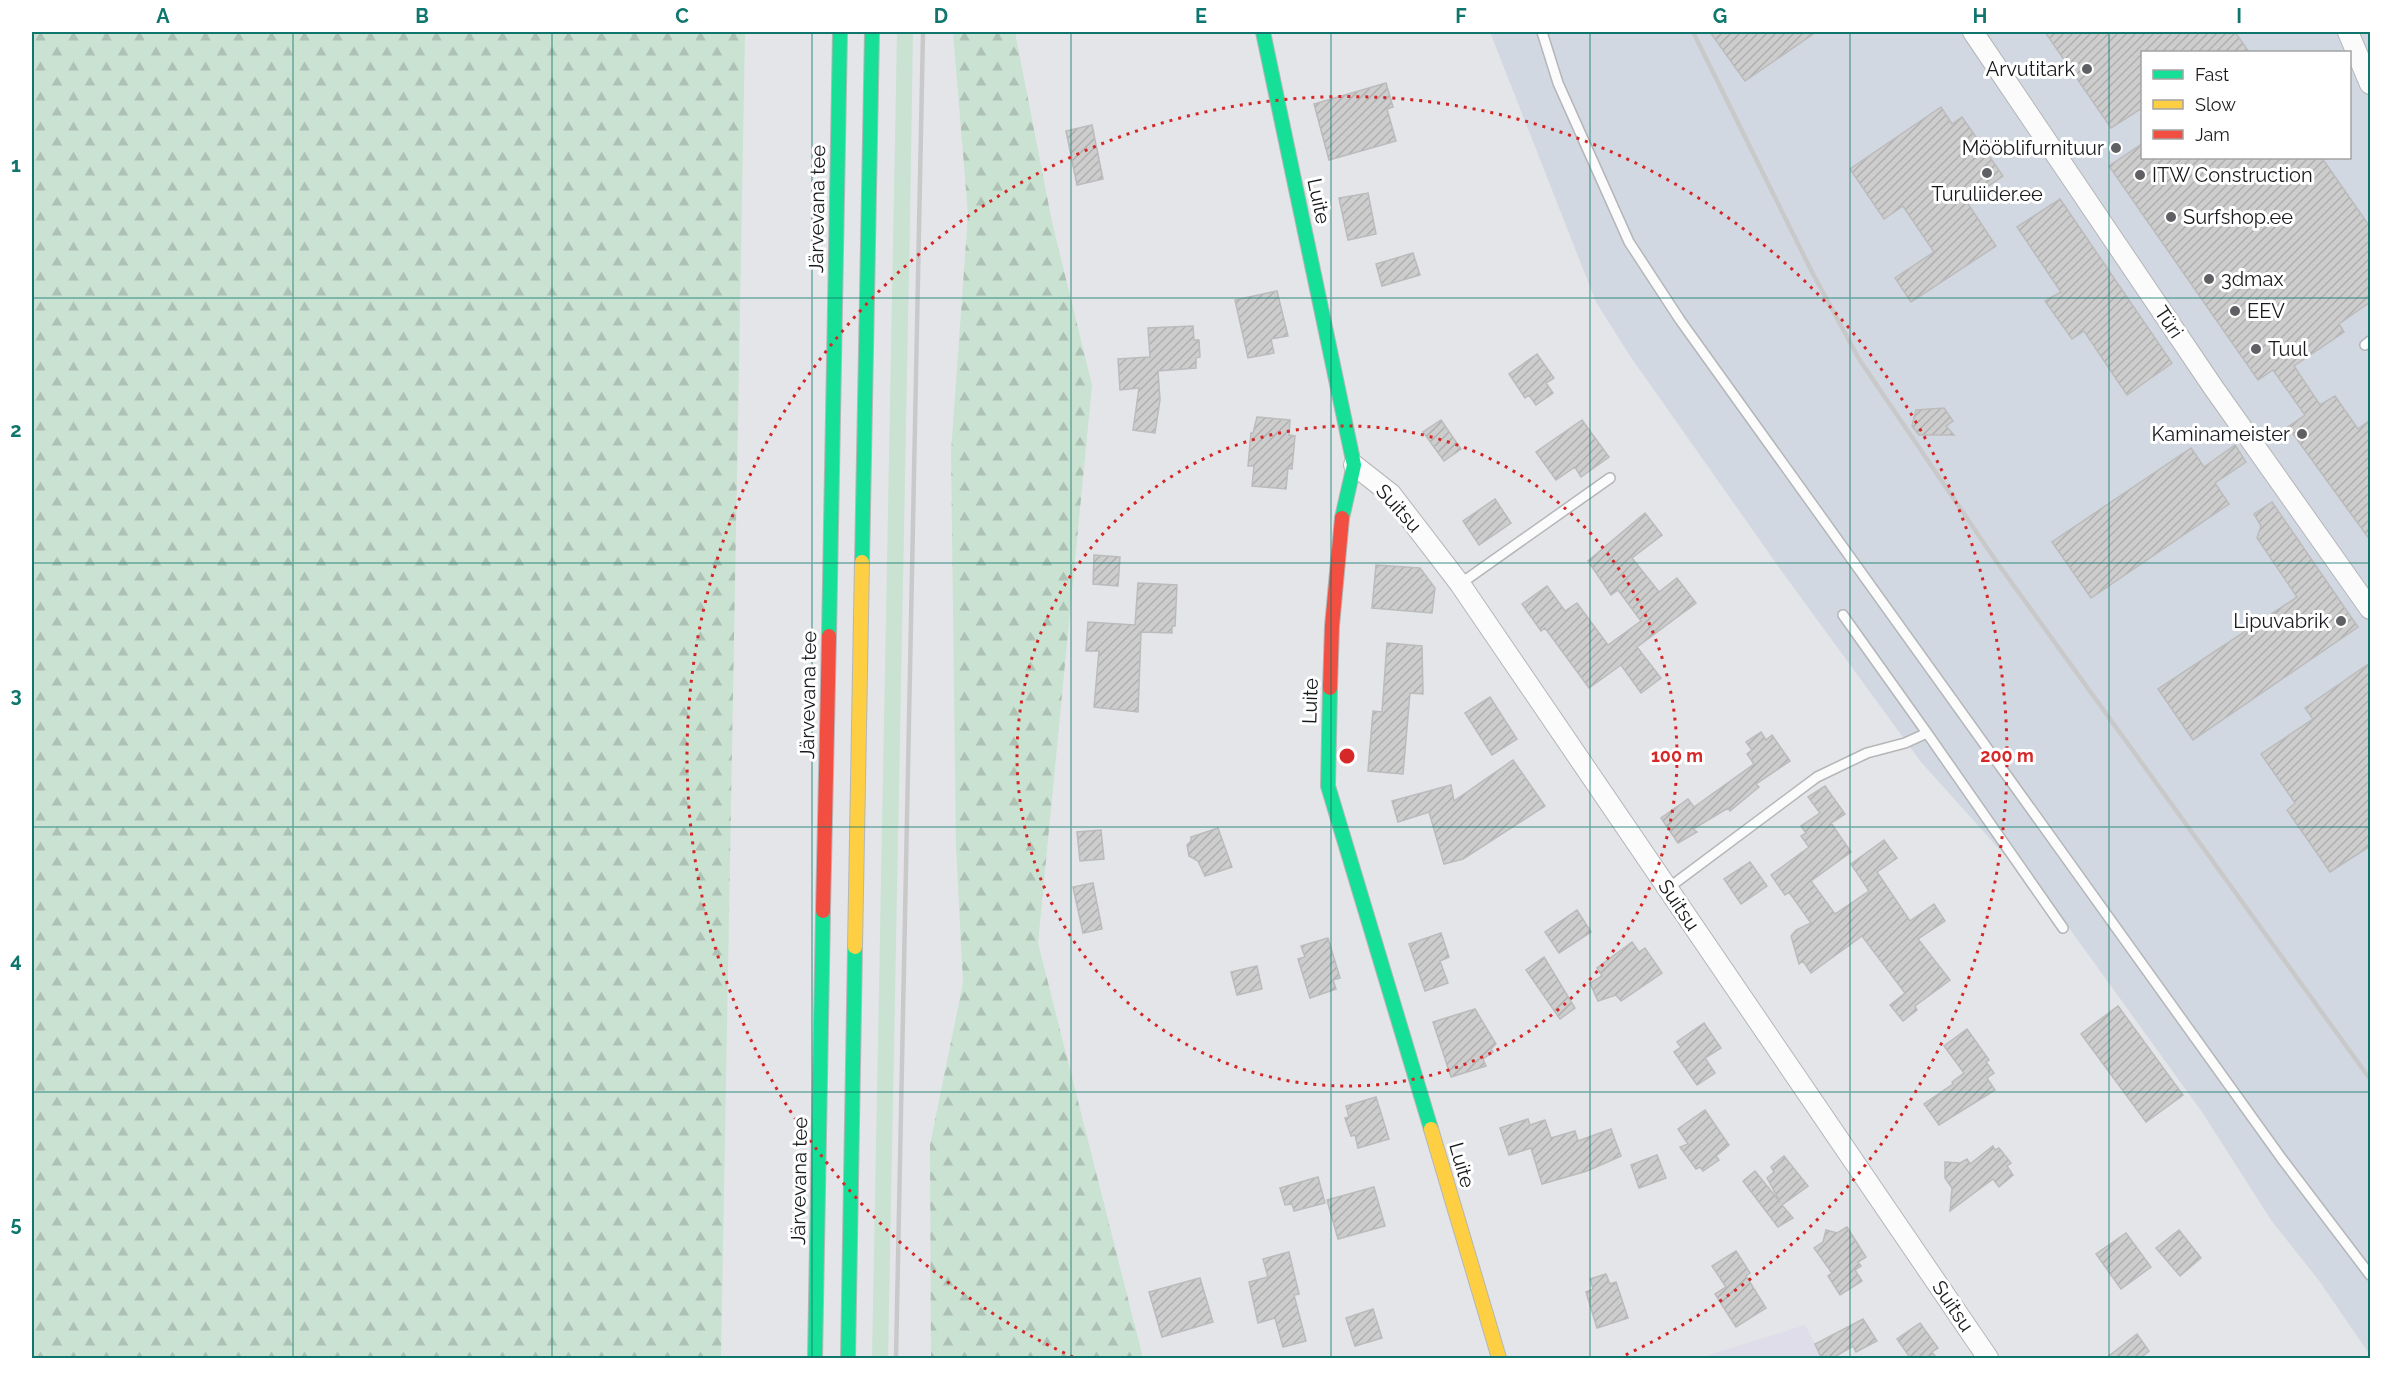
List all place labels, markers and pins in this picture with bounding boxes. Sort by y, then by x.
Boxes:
place label: Arvutitark [1986,57,2075,81]
marker: Arvutitark [2080,62,2094,76]
place label: Mööblifurnituur [1962,136,2104,160]
marker: Mööblifurnituur [2109,141,2123,155]
place label: ITW Construction [2152,163,2313,187]
marker: Turuliider.ee [1980,166,1994,180]
marker: ITW Construction [2133,168,2147,182]
place label: Turuliider.ee [1931,182,2043,206]
place label: Surfshop.ee [2183,205,2293,229]
marker: Surfshop.ee [2164,210,2178,224]
place label: 3dmax [2221,267,2283,291]
marker: 3dmax [2202,272,2216,286]
place label: EEV [2247,299,2285,323]
marker: EEV [2228,304,2242,318]
place label: Tuul [2268,337,2308,361]
marker: Tuul [2249,342,2263,356]
place label: Kaminameister [2152,422,2290,446]
marker: Kaminameister [2295,427,2309,441]
place label: Lipuvabrik [2233,609,2329,633]
marker: Lipuvabrik [2334,614,2348,628]
centre of rings [1337,746,1357,766]

